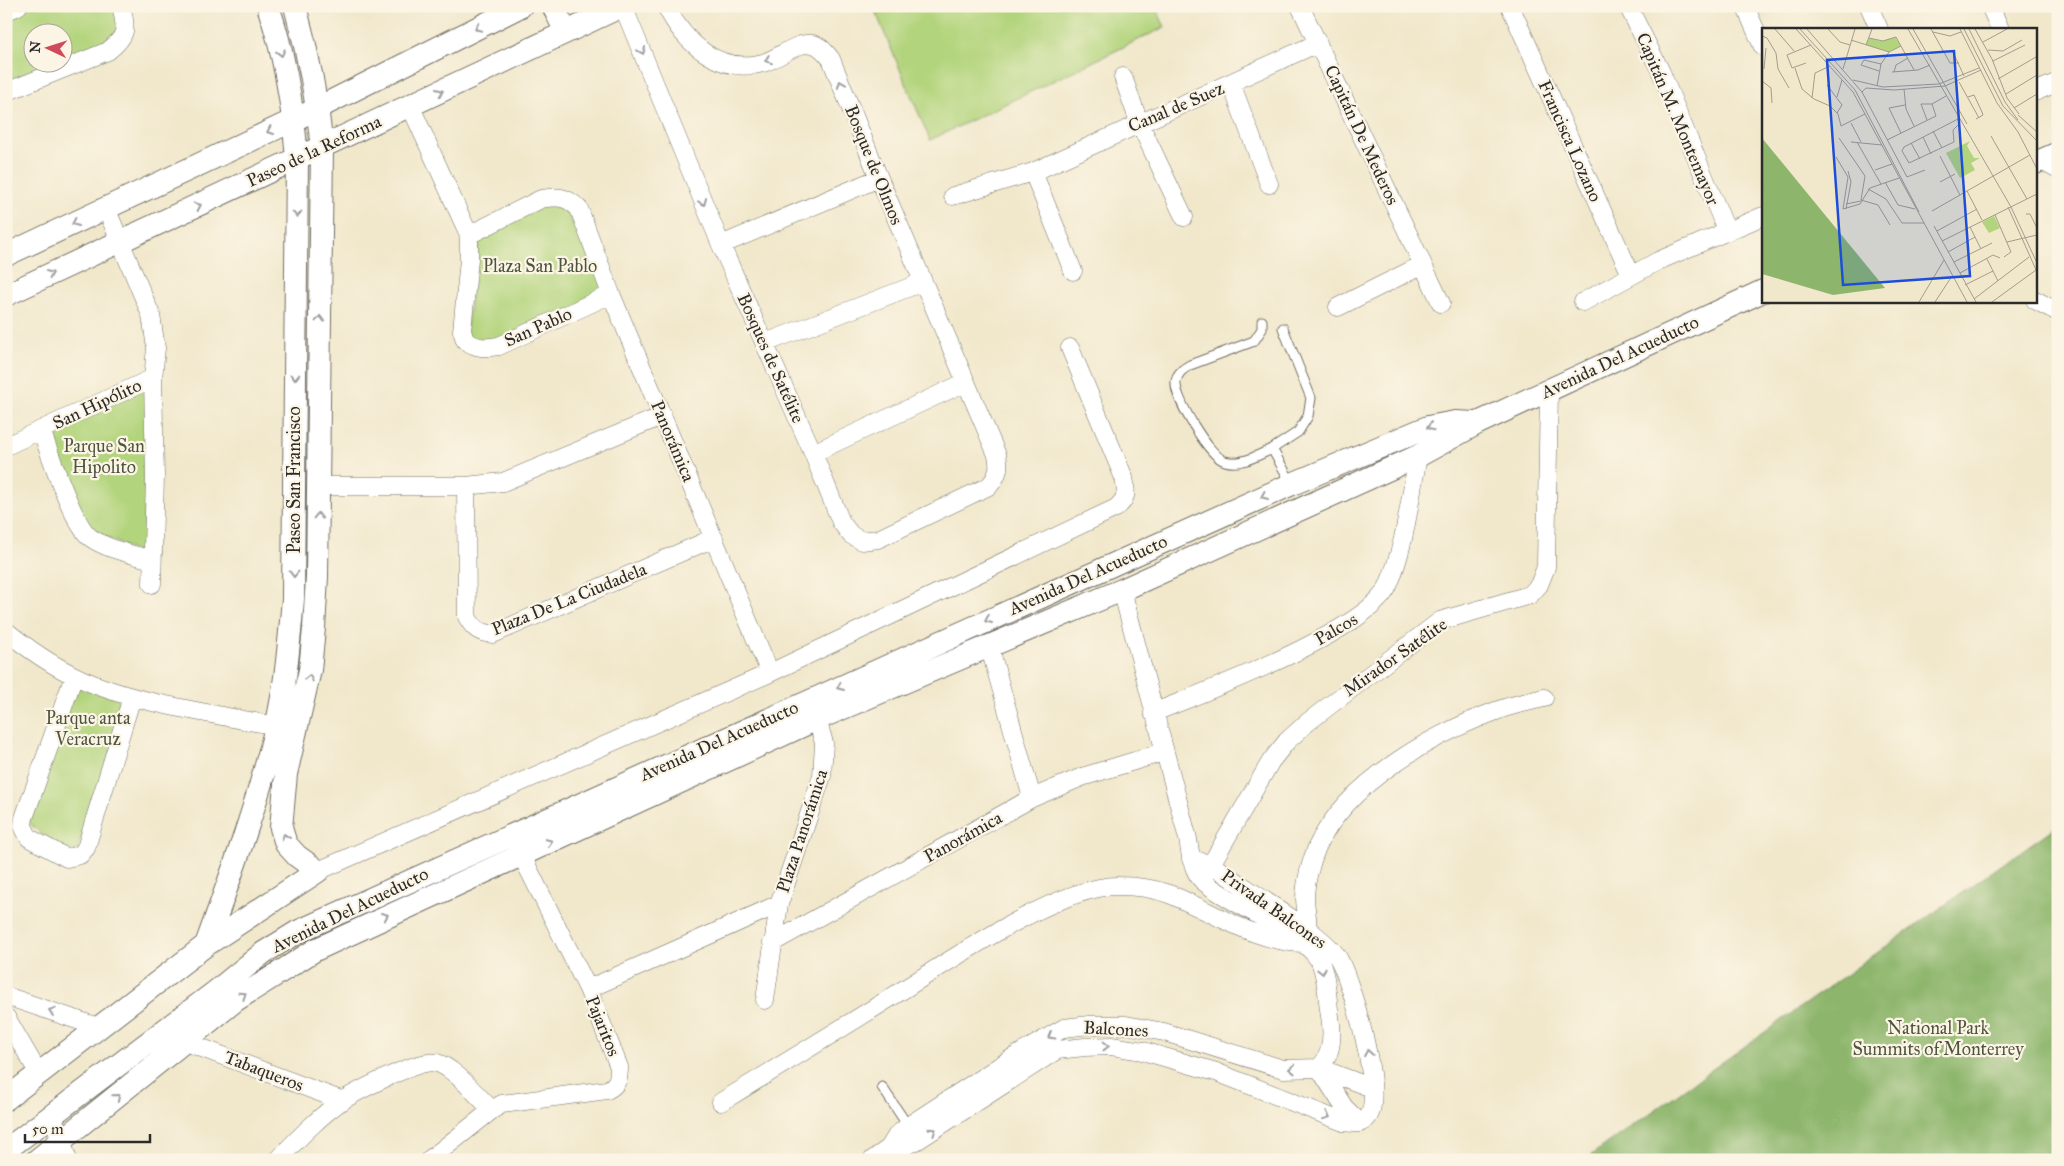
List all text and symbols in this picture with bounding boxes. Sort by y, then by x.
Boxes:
north arrow [22,22,72,72]
one-way arrow [474,22,483,32]
inset map [1762,28,2036,302]
street label: Capitán M. Montemayor [1632,29,1724,209]
text: N [27,40,44,54]
one-way arrow [635,46,646,55]
one-way arrow [275,49,285,57]
one-way arrow [764,54,773,64]
street label: Capitán De Mederos [1320,62,1404,208]
street label: Canal de Suez [1125,77,1227,137]
street label: Francisca Lozano [1533,77,1607,205]
one-way arrow [837,80,848,89]
one-way arrow [435,87,444,98]
street label: Bosque de Olmos [839,102,908,228]
street label: Paseo de la Reforma [243,110,385,192]
one-way arrow [266,125,275,135]
one-way arrow [697,197,708,206]
one-way arrow [193,201,202,212]
one-way arrow [292,211,302,219]
one-way arrow [71,217,80,227]
park label: Plaza San Pablo [483,255,597,277]
one-way arrow [45,270,54,280]
street label: Bosques de Satélite [732,290,809,427]
street label: San Pablo [501,302,575,352]
street label: Avenida Del Acueducto [1537,311,1702,404]
one-way arrow [315,314,325,322]
street label: San Hipólito [49,374,145,434]
one-way arrow [290,374,300,381]
street label: Panorámica [646,397,700,485]
street label: Paseo San Francisco [283,406,305,554]
one-way arrow [1426,421,1435,431]
park label: Parque San Hipolito [63,435,145,478]
one-way arrow [1260,490,1269,501]
one-way arrow [313,512,323,520]
street label: Avenida Del Acueducto [1004,530,1171,620]
street label: Plaza De La Ciudadela [488,558,650,640]
one-way arrow [288,571,299,579]
street label: Palcos [1311,608,1361,650]
street label: Mirador Satélite [1339,613,1451,701]
one-way arrow [984,614,993,625]
one-way arrow [303,674,314,683]
one-way arrow [836,680,845,691]
street label: Avenida Del Acueducto [635,696,802,786]
park label: Parque anta Veracruz [45,707,131,750]
street label: Plaza Panorámica [772,766,832,896]
street label: Panorámica [920,806,1006,867]
one-way arrow [280,833,290,842]
one-way arrow [544,837,553,848]
street label: Avenida Del Acueducto [267,863,432,958]
street label: Privada Balcones [1217,865,1331,953]
one-way arrow [380,912,389,923]
one-way arrow [1316,967,1327,976]
one-way arrow [238,992,247,1001]
street label: Pajaritos [581,993,625,1059]
one-way arrow [49,1007,57,1017]
street label: Balcones [1083,1016,1149,1042]
park label: National Park Summits of Monterrey [1852,1017,2024,1060]
one-way arrow [1047,1029,1056,1039]
one-way arrow [1103,1041,1111,1051]
street label: Tabaqueros [221,1046,307,1097]
one-way arrow [1363,1049,1373,1058]
one-way arrow [1288,1064,1296,1074]
one-way arrow [111,1094,120,1102]
one-way arrow [1322,1109,1331,1120]
scale bar [25,1111,150,1143]
text: 50 m [32,1120,64,1138]
one-way arrow [928,1127,937,1137]

